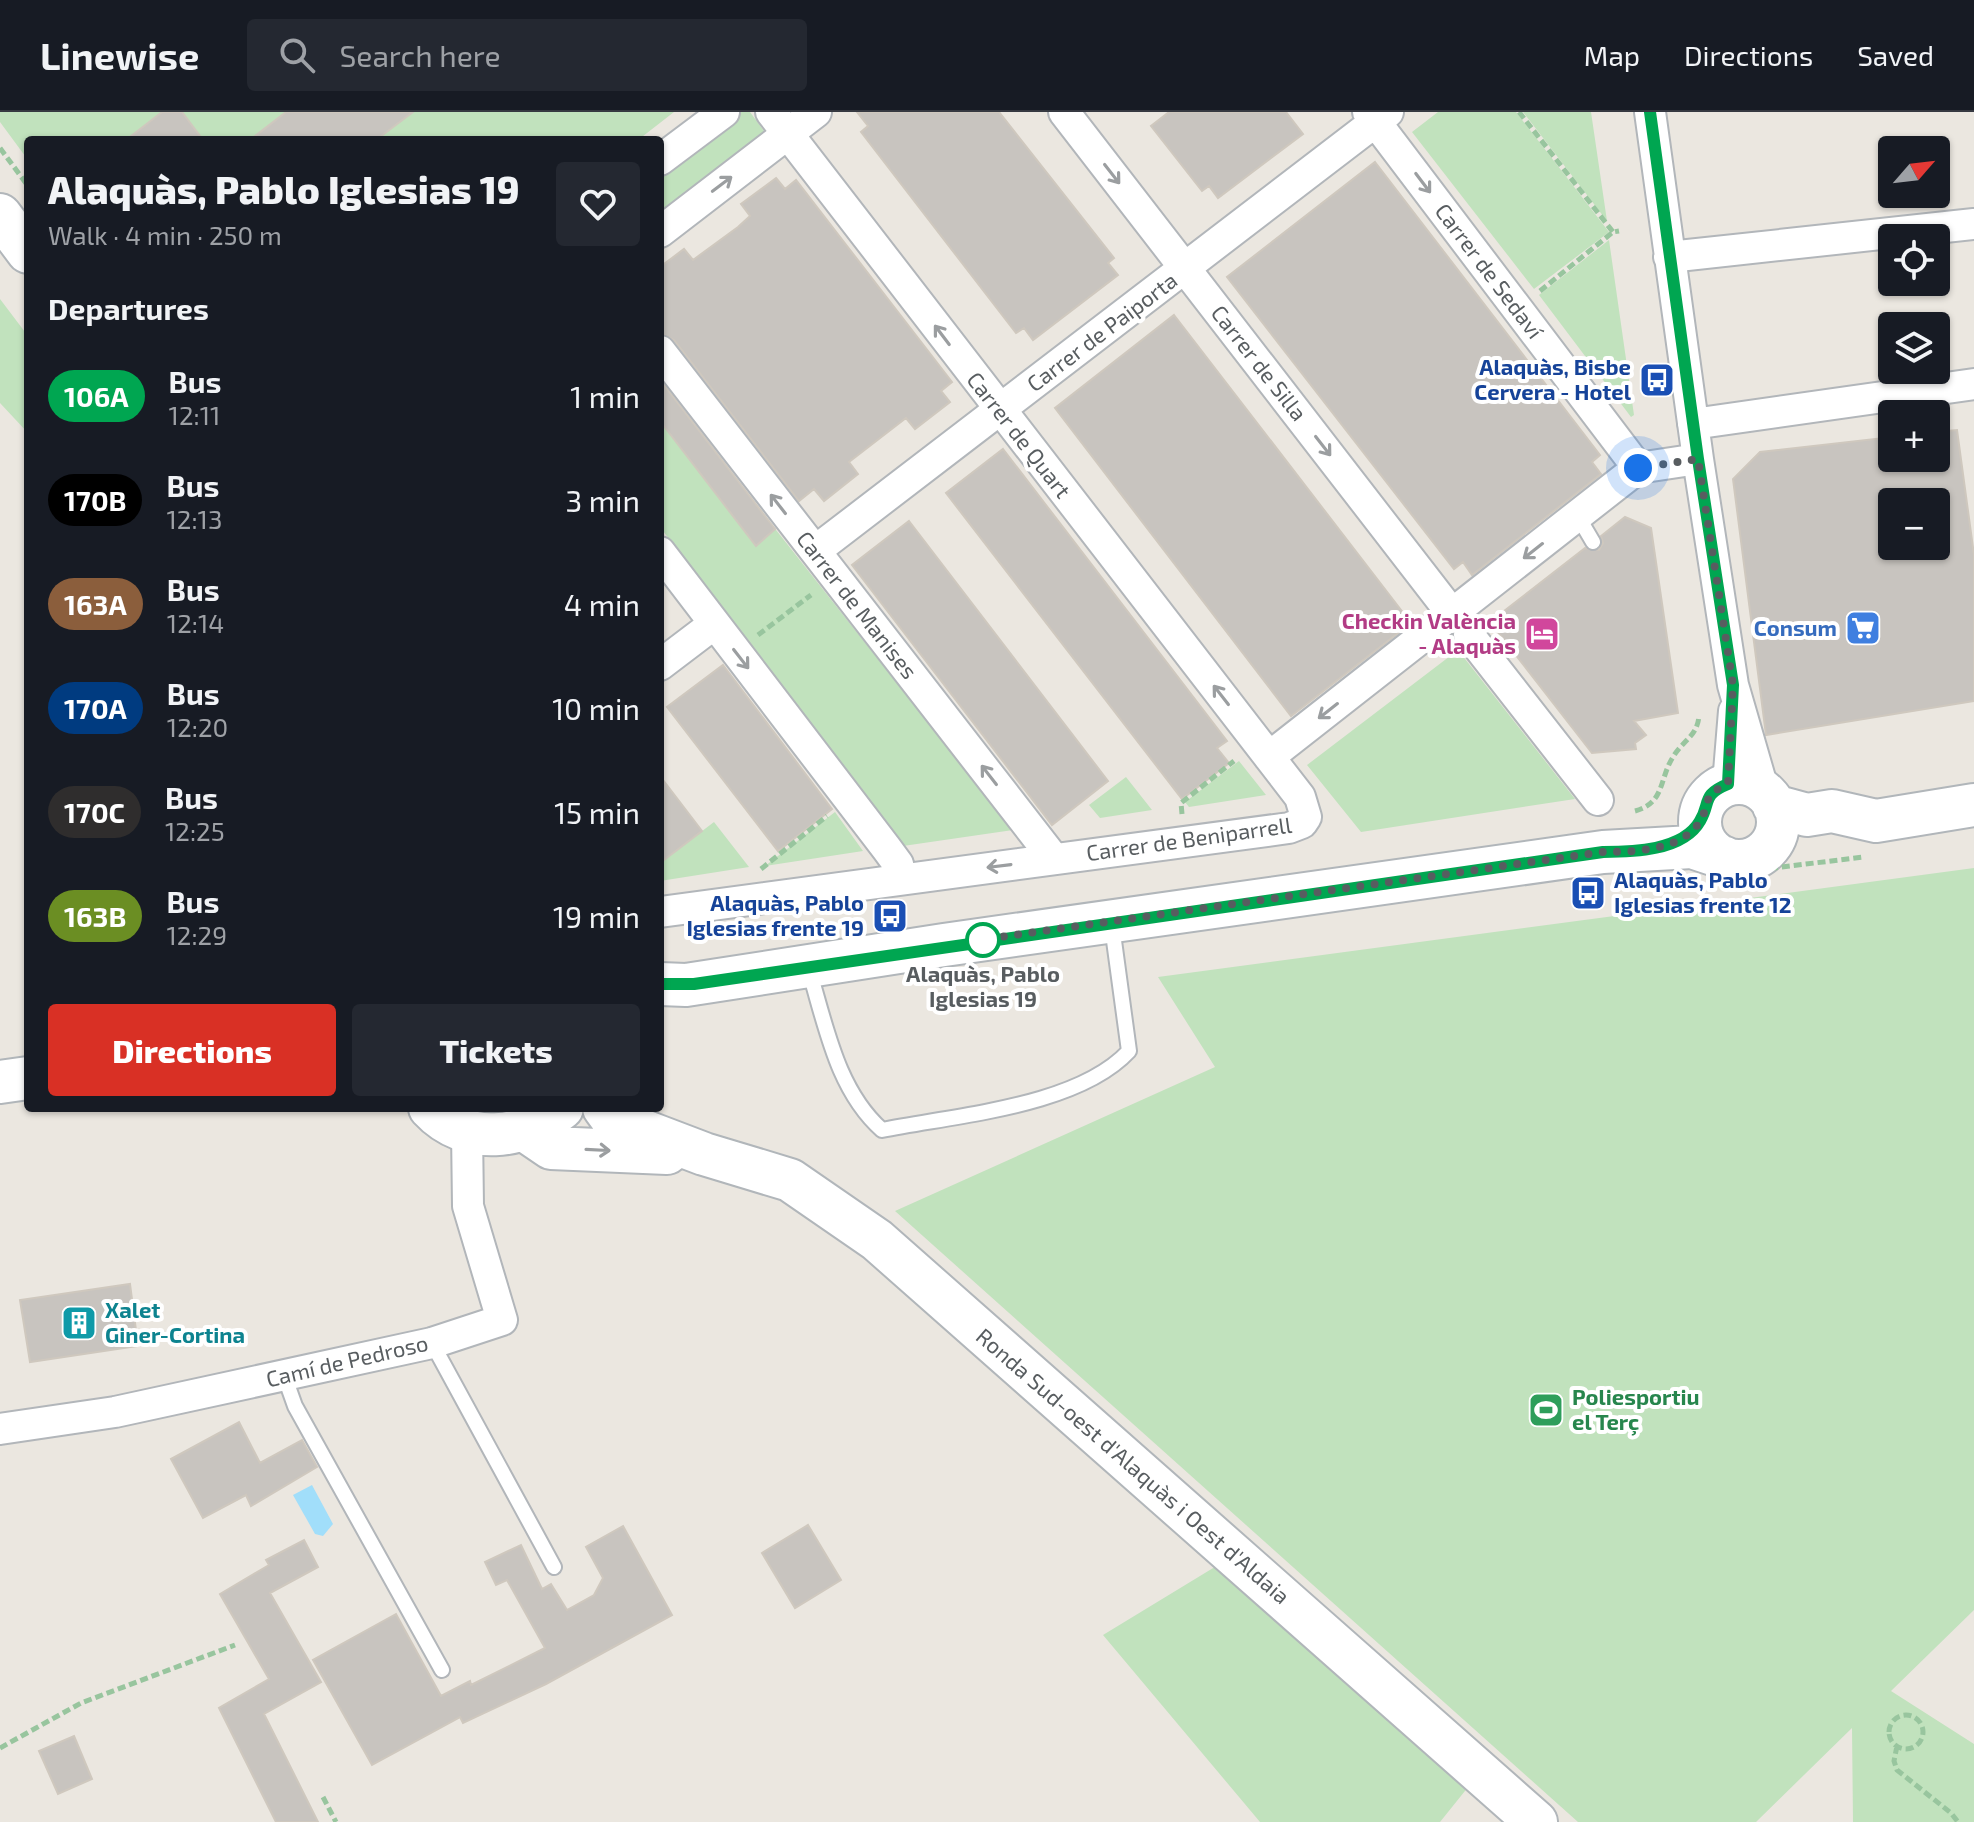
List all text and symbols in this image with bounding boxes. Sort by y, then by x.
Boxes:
search box [247,19,807,91]
text: Linewise [40,32,199,78]
icon: search [275,33,319,77]
text: Search here [339,37,501,73]
text: Map [1584,38,1640,72]
text: Directions [1684,38,1813,72]
text: Saved [1857,38,1934,72]
north arrow [1878,136,1950,208]
map controls [1878,136,1950,560]
button: heart [556,162,640,246]
one-way arrow [1103,163,1121,184]
text: Alaquàs, Pablo Iglesias 19 [48,166,520,212]
one-way arrow [1414,172,1431,194]
one-way arrow [711,176,732,193]
street label: Carrer de Sedaví [1431,198,1550,344]
text: Walk · 4 min · 250 m [48,219,282,250]
button: locate [1878,224,1950,296]
street label: Carrer de Paiporta [1021,266,1182,396]
text: Departures [48,290,209,326]
street label: Carrer de Silla [1207,299,1313,425]
button: layers [1878,312,1950,384]
one-way arrow [933,325,950,346]
place label: Alaquàs, Bisbe Cervera - Hotel [1474,353,1632,404]
bus stop icon: Alaquàs, Bisbe Cervera - Hotel [1638,361,1676,399]
text: Bus [169,363,222,399]
street label: Carrer de Quart [962,366,1077,503]
text: 1 min [570,378,640,414]
text: 106A [64,379,129,413]
text: 12:11 [169,399,220,430]
button: + [1878,400,1950,472]
one-way arrow [1314,435,1331,456]
your location [1618,448,1658,488]
text: Bus [166,467,219,503]
text: 3 min [565,482,640,518]
text: 170B [64,483,126,517]
button: − [1878,488,1950,560]
one-way arrow [770,494,787,515]
text: 12:13 [166,503,222,534]
street label: Carrer de Manises [792,525,923,683]
one-way arrow [1523,543,1544,560]
text: Bus [167,571,220,607]
text: 4 min [564,586,640,622]
text: 163A [64,587,127,621]
text: 12:14 [167,607,224,638]
place label: Checkin València - Alaquàs [1342,607,1516,658]
supermarket icon: Consum [1844,609,1882,647]
place label: Consum [1754,614,1837,640]
hotel icon: Checkin València - Alaquàs [1523,615,1561,653]
one-way arrow [732,648,749,669]
text: Bus [167,675,220,711]
one-way arrow [1212,685,1229,707]
text: 10 min [552,690,640,726]
text: 170A [64,691,127,725]
one-way arrow [1318,703,1339,720]
text: 12:20 [167,711,228,742]
one-way arrow [981,765,998,786]
text: Bus [165,779,218,815]
text: 15 min [554,794,640,830]
text: 170C [64,795,125,829]
street label: Carrer de Beniparrell [1084,811,1294,865]
text: 12:25 [165,815,225,846]
one-way arrow [986,858,1013,873]
place label: Alaquàs, Pablo Iglesias frente 12 [1614,866,1791,917]
bus stop icon: Alaquàs, Pablo Iglesias frente 12 [1569,874,1607,912]
text: Bus [166,883,219,919]
place label: Alaquàs, Pablo Iglesias frente 19 [686,889,864,940]
bus stop icon: Alaquàs, Pablo Iglesias frente 19 [871,897,909,935]
text: 19 min [553,898,640,934]
text: 163B [64,899,126,933]
text: 12:29 [166,919,227,950]
marker: Alaquàs, Pablo Iglesias 19 [966,923,1000,957]
place label: Alaquàs, Pablo Iglesias 19 [906,960,1060,1011]
button: Directions [48,1004,336,1096]
button: Tickets [352,1004,640,1096]
one-way arrow [584,1142,611,1157]
place label: Xalet Giner-Cortina [105,1296,245,1347]
building icon: Xalet Giner-Cortina [60,1304,98,1342]
street label: Ronda Sud-oest d'Alaquàs i Oest d'Aldaia [972,1322,1296,1608]
street label: Camí de Pedroso [263,1329,430,1391]
place label: Poliesportiu el Terç [1572,1383,1700,1436]
sports icon: Poliesportiu el Terç [1527,1391,1565,1429]

